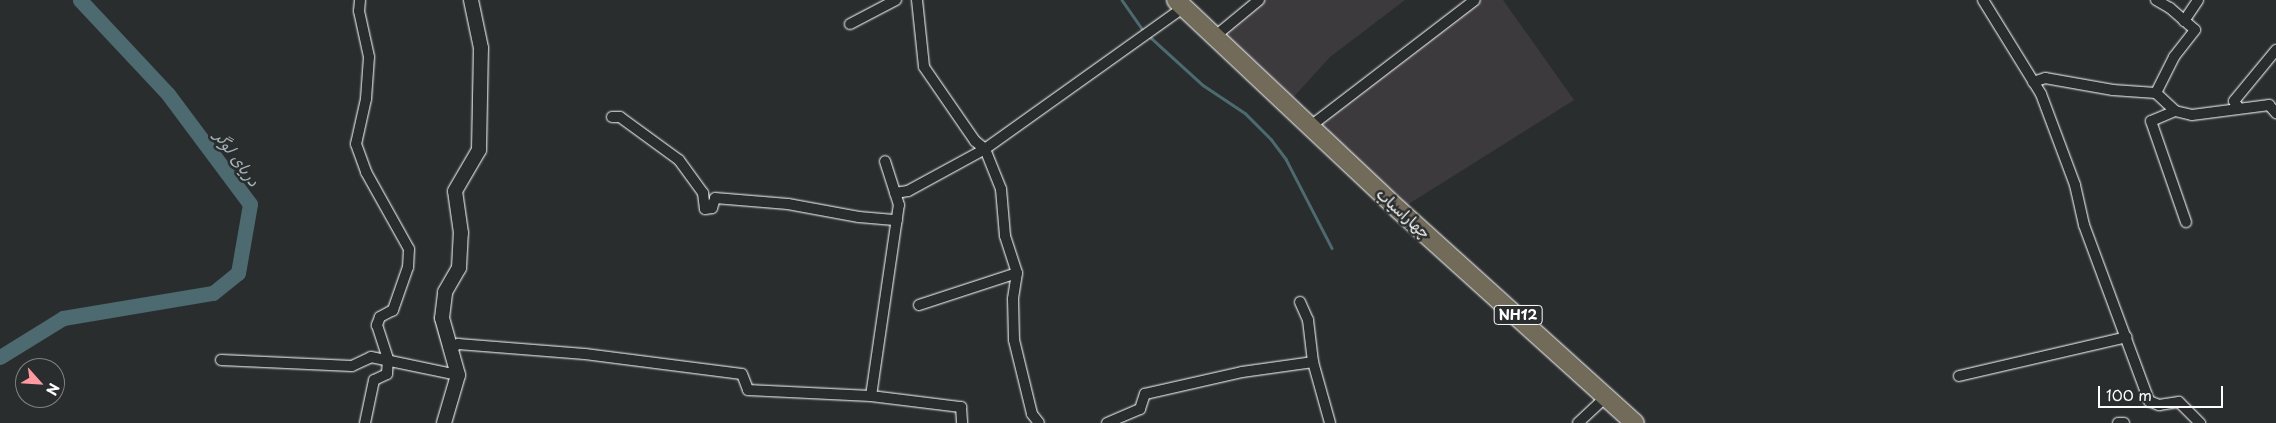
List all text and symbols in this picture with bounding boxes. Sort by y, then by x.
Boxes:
water label: دریای لوگر [211,127,265,189]
street label: چهاراسیاب [1373,184,1435,242]
road number: NH12 [1493,304,1543,326]
north arrow [15,358,65,408]
scale bar [2101,376,2226,408]
text: N [41,380,65,399]
text: 100 m [2106,383,2152,406]

